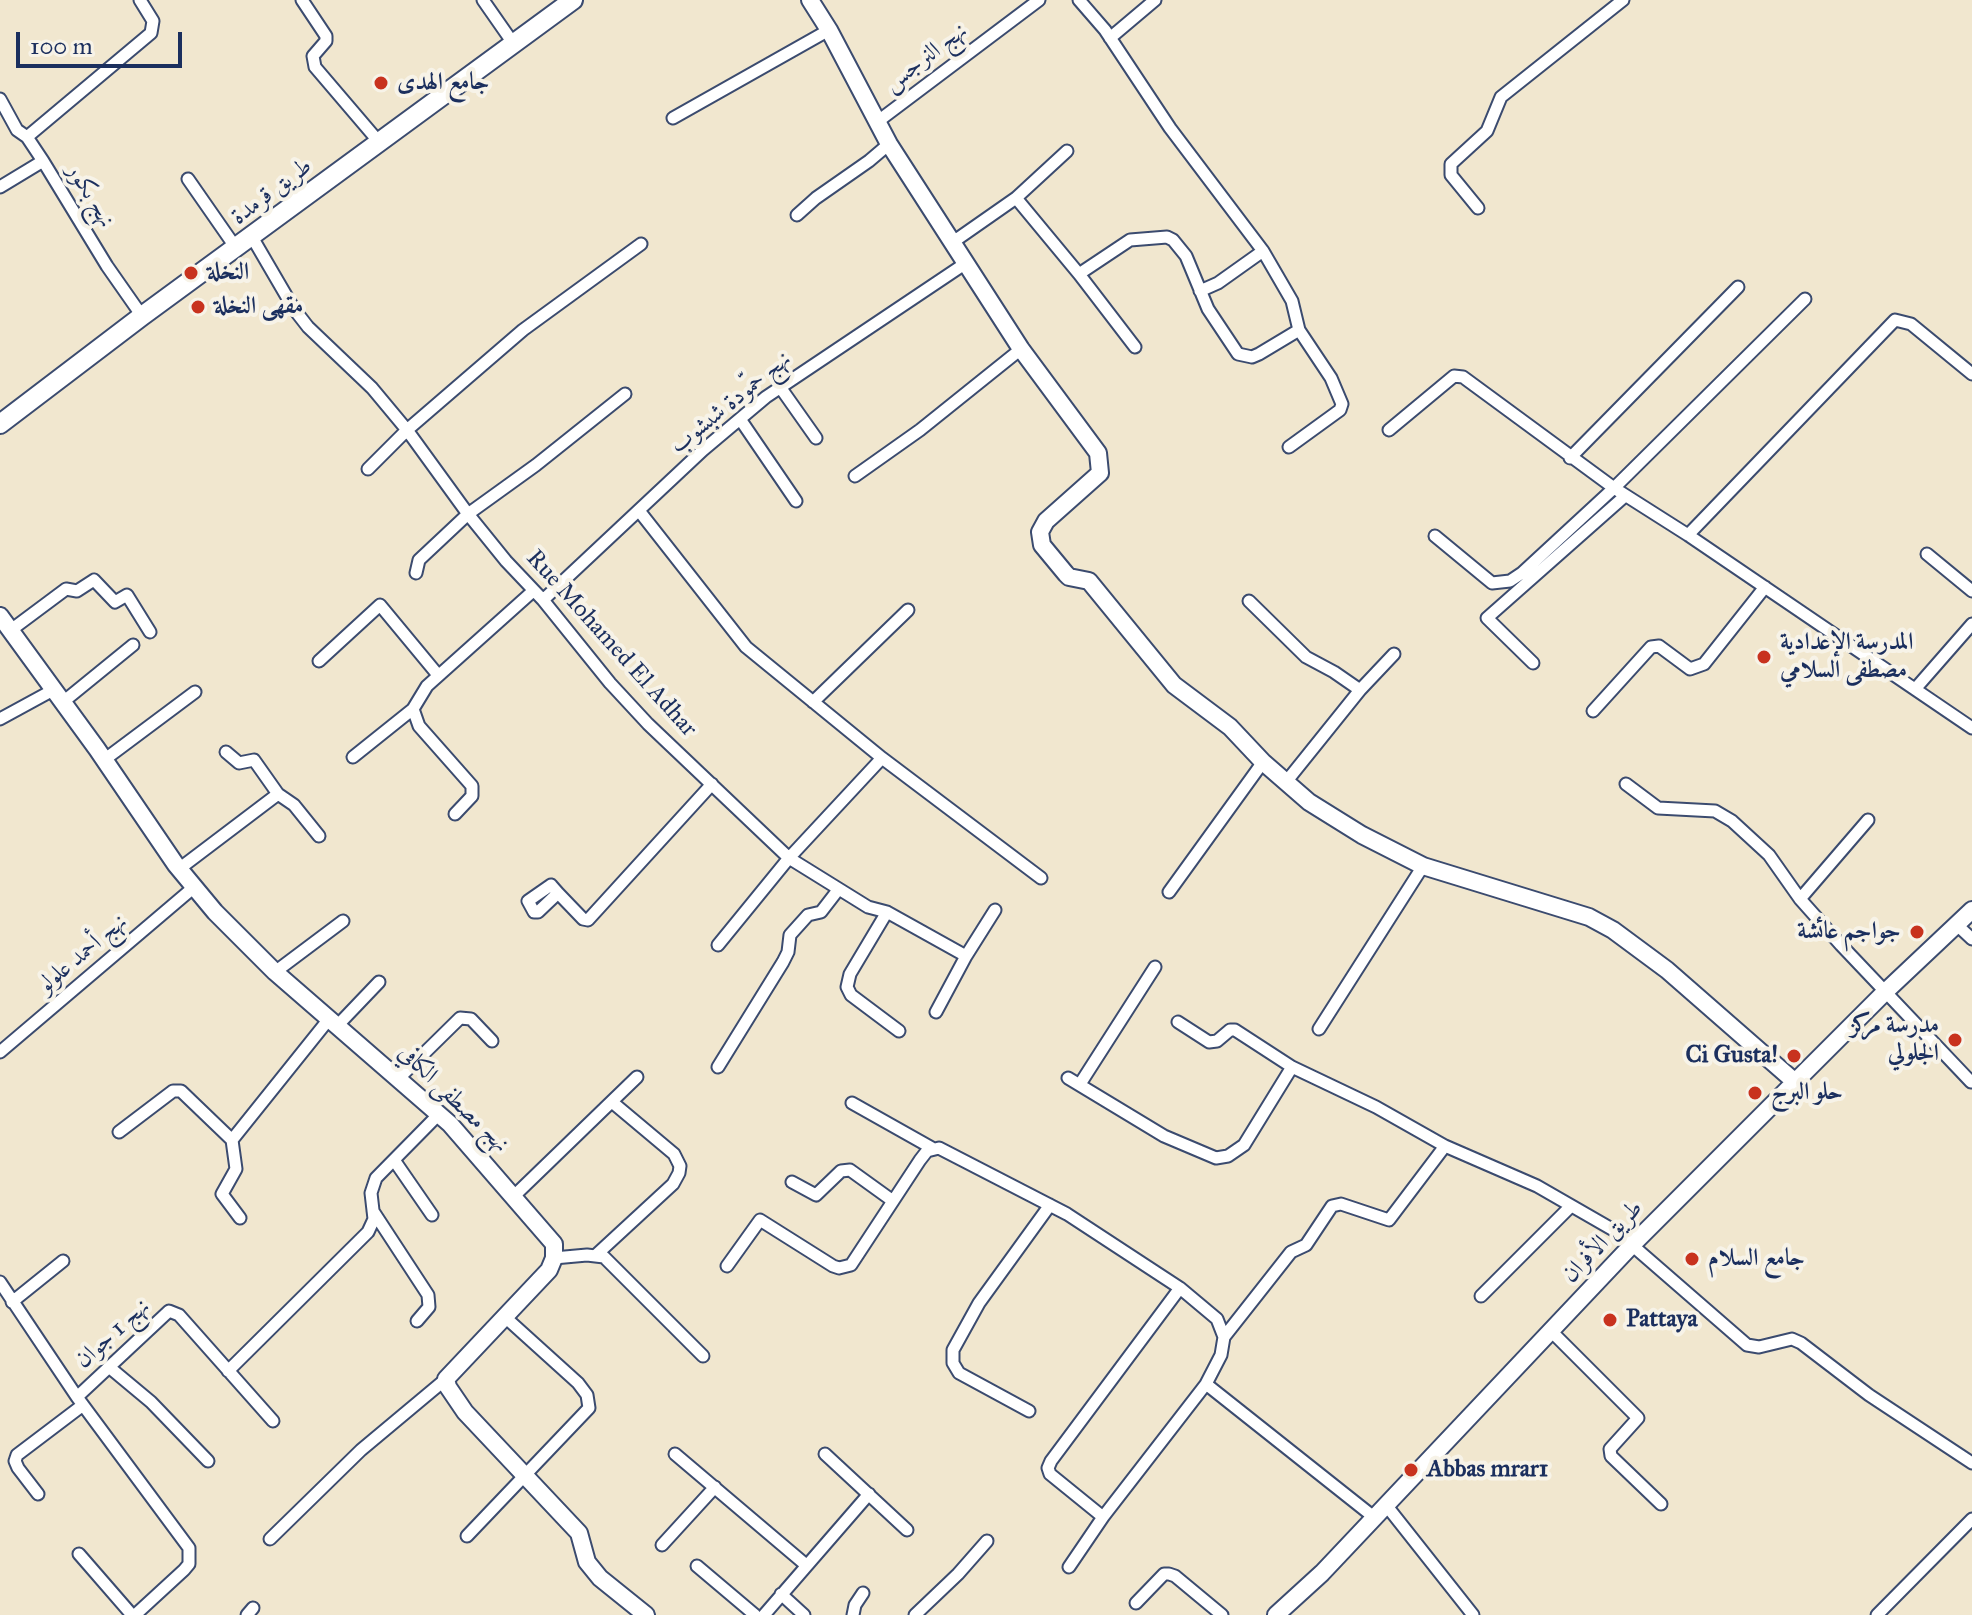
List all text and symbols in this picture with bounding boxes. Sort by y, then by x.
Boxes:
scale bar [20,16,186,66]
street label: نهج النرجس [878,17,974,99]
text: 100 m [30,31,93,61]
place label: جامع الهدى [397,69,489,97]
marker: جامع الهدى [372,74,390,92]
street label: طريق قرمدة [226,152,318,232]
street label: نهج بكور [60,159,120,233]
place label: النخلة [207,259,249,287]
marker: النخلة [182,264,200,282]
place label: مقهى النخلة [214,293,303,321]
marker: مقهى النخلة [189,298,207,316]
street label: نهج حمّودة شبشوب [665,345,797,461]
street label: Rue Mohamed El Adhar [520,545,702,743]
place label: المدرسة الإعدادية مصطفى السلامي [1780,629,1913,685]
marker: المدرسة الإعدادية مصطفى السلامي [1755,648,1773,666]
street label: نهج أحمد علولو [32,908,134,1000]
place label: جواجم عائشة [1797,918,1901,946]
marker: جواجم عائشة [1908,923,1926,941]
place label: مدرسة مركز الجلولي [1850,1012,1939,1068]
marker: مدرسة مركز الجلولي [1946,1031,1964,1049]
street label: نهج مصطفى الكافي [391,1039,515,1159]
place label: Ci Gusta! [1685,1042,1778,1070]
marker: Ci Gusta! [1785,1047,1803,1065]
place label: حلو البرج [1771,1079,1843,1107]
marker: حلو البرج [1746,1084,1764,1102]
street label: طريق الأفران [1557,1195,1649,1289]
place label: جامع السلام [1708,1245,1805,1273]
marker: جامع السلام [1683,1250,1701,1268]
street label: نهج 1 جوان [70,1293,156,1375]
place label: Pattaya [1626,1306,1698,1334]
marker: Pattaya [1601,1311,1619,1329]
place label: Abbas mrar1 [1427,1456,1548,1484]
marker: Abbas mrar1 [1402,1461,1420,1479]

